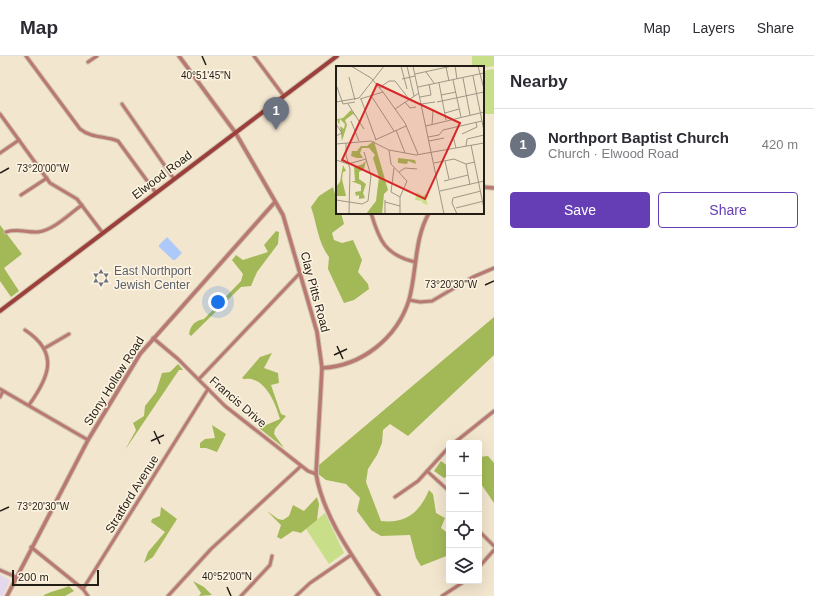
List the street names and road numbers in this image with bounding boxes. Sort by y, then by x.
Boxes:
street label: Elwood Road [129,148,195,202]
street label: Clay Pitts Road [298,250,332,334]
street label: Stony Hollow Road [81,334,147,428]
street label: Francis Drive [207,374,270,431]
street label: Stratford Avenue [102,452,162,536]

